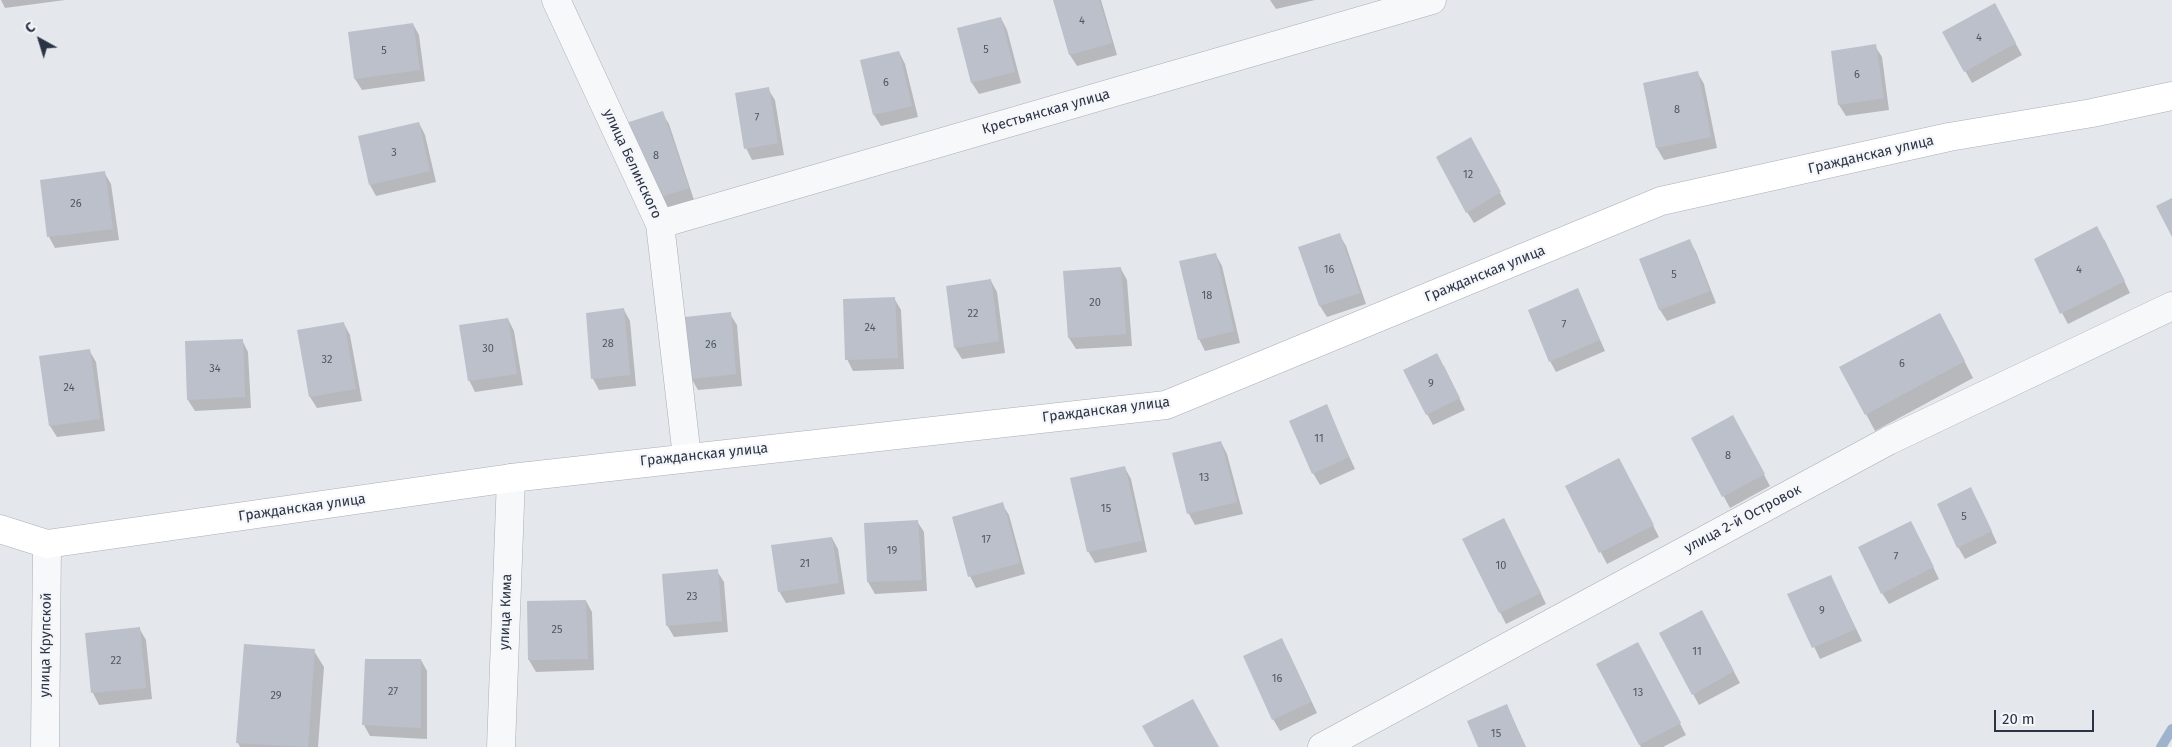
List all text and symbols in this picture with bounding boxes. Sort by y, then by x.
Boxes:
house number: 4 [1079,14,1085,28]
north arrow [15,15,65,65]
text: С [22,19,39,37]
house number: 4 [1976,31,1982,45]
house number: 5 [983,43,989,57]
house number: 5 [381,44,387,58]
house number: 6 [1854,68,1860,82]
house number: 6 [883,76,889,90]
street label: Крестьянская улица [980,86,1112,138]
house number: 8 [1674,103,1680,117]
street label: улица Белинского [599,107,665,221]
house number: 7 [755,111,759,125]
street label: Гражданская улица [1807,132,1935,178]
house number: 3 [391,146,397,160]
house number: 8 [653,149,659,163]
house number: 12 [1463,168,1473,182]
house number: 26 [70,197,82,211]
street label: Гражданская улица [1422,242,1548,306]
house number: 16 [1324,263,1334,277]
house number: 4 [2076,263,2082,277]
house number: 5 [1671,268,1677,282]
house number: 18 [1202,289,1212,303]
house number: 20 [1089,296,1101,310]
house number: 22 [968,307,978,321]
house number: 7 [1562,318,1566,332]
house number: 24 [865,321,875,335]
house number: 28 [602,337,614,351]
house number: 26 [705,338,717,352]
house number: 30 [482,342,494,356]
house number: 32 [322,353,332,367]
house number: 6 [1899,357,1905,371]
house number: 34 [209,362,221,376]
house number: 9 [1428,377,1434,391]
house number: 24 [64,381,74,395]
street label: Гражданская улица [1041,394,1171,426]
house number: 11 [1314,432,1324,446]
street label: Гражданская улица [639,440,769,470]
house number: 8 [1725,449,1731,463]
house number: 13 [1199,471,1209,485]
street label: улица 2-й Островок [1682,481,1804,557]
street label: Гражданская улица [237,491,367,525]
house number: 15 [1101,502,1111,516]
house number: 5 [1961,510,1967,524]
house number: 17 [981,533,991,547]
house number: 19 [887,544,897,558]
house number: 7 [1894,550,1898,564]
house number: 21 [800,557,810,571]
house number: 10 [1496,559,1506,573]
street label: улица Кима [496,574,516,650]
house number: 23 [687,590,697,604]
street label: улица Крупской [37,592,55,698]
house number: 9 [1819,604,1825,618]
house number: 25 [552,623,562,637]
house number: 11 [1692,645,1702,659]
house number: 22 [111,654,121,668]
house number: 16 [1272,672,1282,686]
house number: 27 [388,685,398,699]
house number: 13 [1633,686,1643,700]
house number: 29 [270,689,282,703]
scale bar [1997,700,2097,732]
text: 20 m [2002,710,2035,728]
house number: 15 [1491,727,1501,741]

